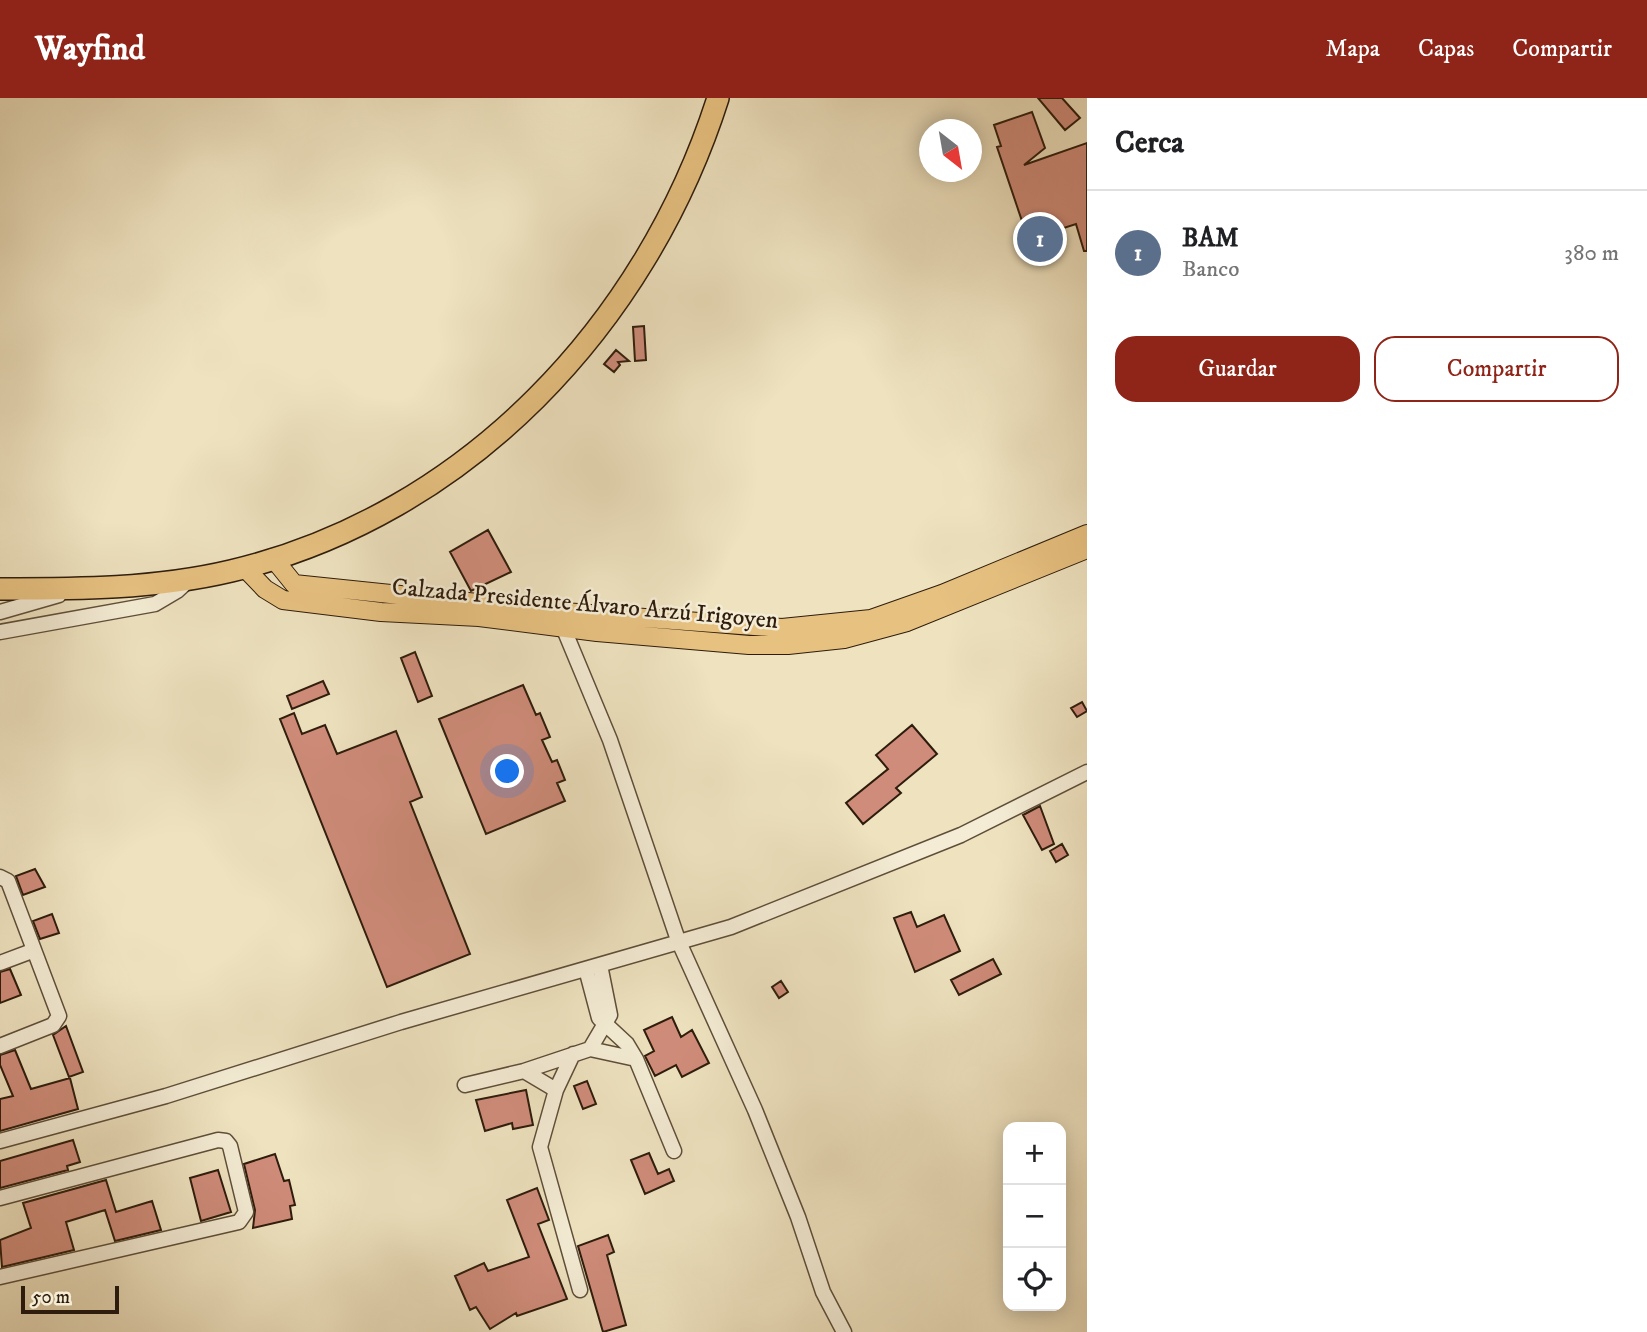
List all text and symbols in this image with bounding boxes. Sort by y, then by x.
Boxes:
text: Wayfind [35,29,145,70]
text: Mapa [1326,34,1380,64]
text: Capas [1418,34,1474,64]
text: Compartir [1512,34,1612,64]
north arrow [919,119,982,182]
text: Cerca [1115,125,1184,162]
pin: 1 [1017,213,1063,265]
text: BAM [1182,222,1239,255]
text: 1 [1134,239,1142,268]
text: 380 m [1564,239,1619,268]
text: Banco [1182,255,1239,284]
button: Guardar [1115,336,1360,402]
button: Compartir [1374,336,1619,402]
street label: Calzada Presidente Álvaro Arzú Irigoyen [391,571,780,636]
your location [490,754,524,788]
map controls [1003,1122,1066,1311]
button: + [1003,1122,1066,1185]
button: − [1003,1185,1066,1248]
button: locate [1003,1248,1066,1311]
scale bar [21,1283,119,1315]
text: 50 m [32,1286,70,1309]

